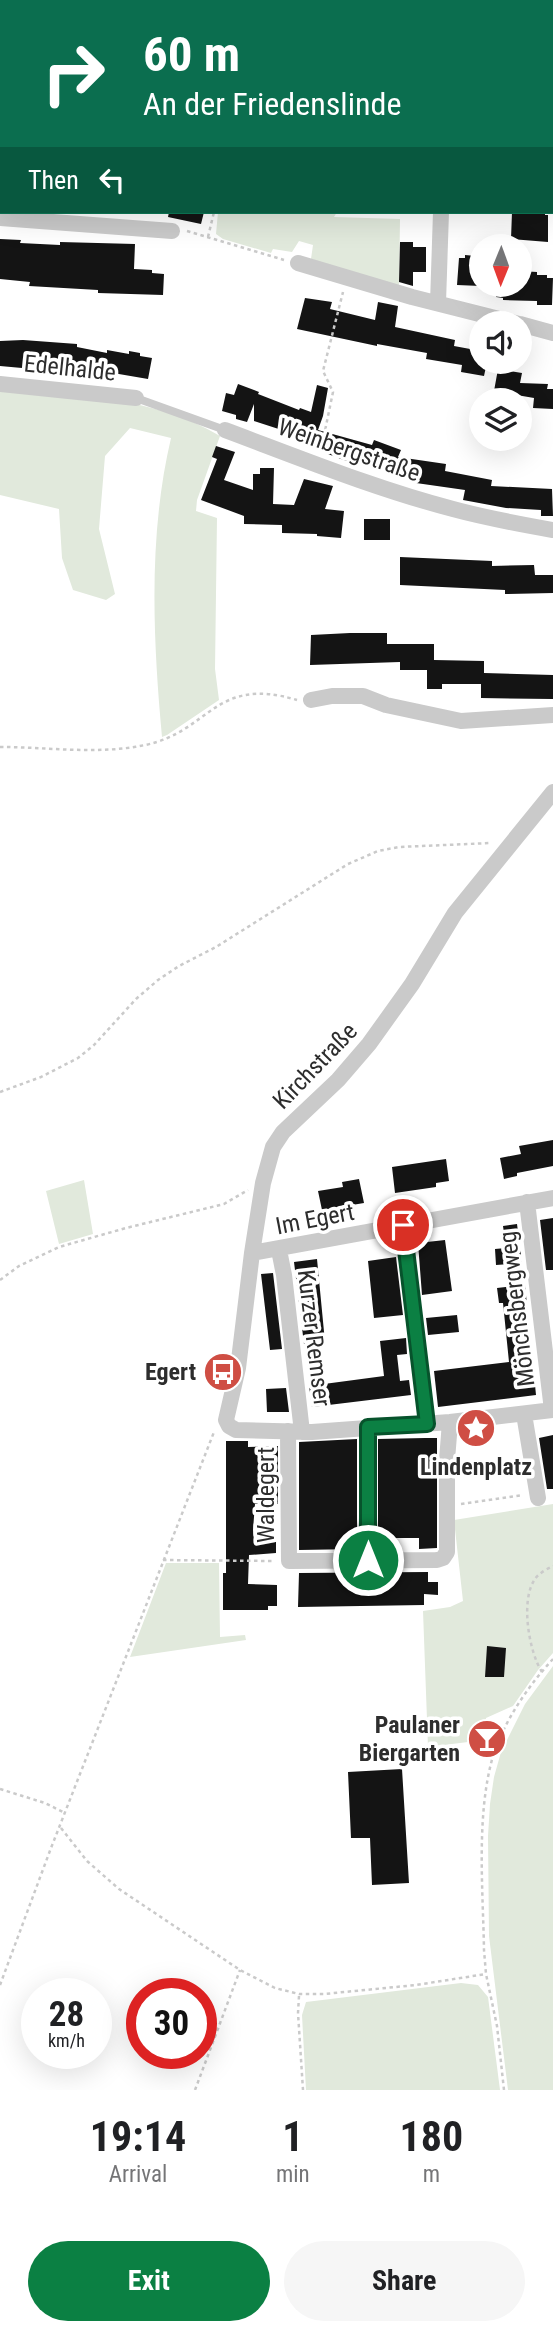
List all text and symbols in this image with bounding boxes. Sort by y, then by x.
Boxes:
text: 60 m [143,26,240,83]
icon: right [28,28,119,119]
text: An der Friedenslinde [143,85,401,123]
icon: left [93,161,131,199]
text: Then [28,165,79,195]
north arrow [469,234,532,298]
map controls [469,234,532,451]
button: sound [469,311,532,374]
street label: Edelhalde [23,349,117,387]
button: layers [469,388,532,451]
street label: Weinbergstraße [274,413,424,487]
street label: Kirchstraße [267,1017,363,1115]
pin [373,1195,433,1255]
street label: Im Egert [273,1198,357,1240]
icon: arrive [384,1206,422,1244]
street label: Mönchsbergweg [494,1230,540,1388]
street label: Kurzer Remser [292,1268,336,1408]
bus stop icon: Egert [202,1351,244,1393]
place label: Egert [145,1358,196,1386]
place icon: Lindenplatz [455,1407,497,1449]
street label: Waldegert [252,1447,280,1543]
place label: Lindenplatz [420,1453,532,1481]
position arrow [331,1523,405,1597]
place label: Paulaner Biergarten [359,1711,460,1767]
bar icon: Paulaner Biergarten [466,1718,508,1760]
speed limit sign: 30 [126,1978,217,2069]
text: 28 [49,1994,84,2035]
text: km/h [48,2030,85,2051]
text: 19:14 [90,2112,186,2161]
text: 1 [282,2112,303,2161]
text: 180 [399,2112,463,2161]
text: Arrival [109,2161,167,2188]
text: min [276,2161,310,2188]
text: m [423,2161,440,2188]
button: Exit [28,2241,270,2321]
button: Share [284,2241,525,2321]

